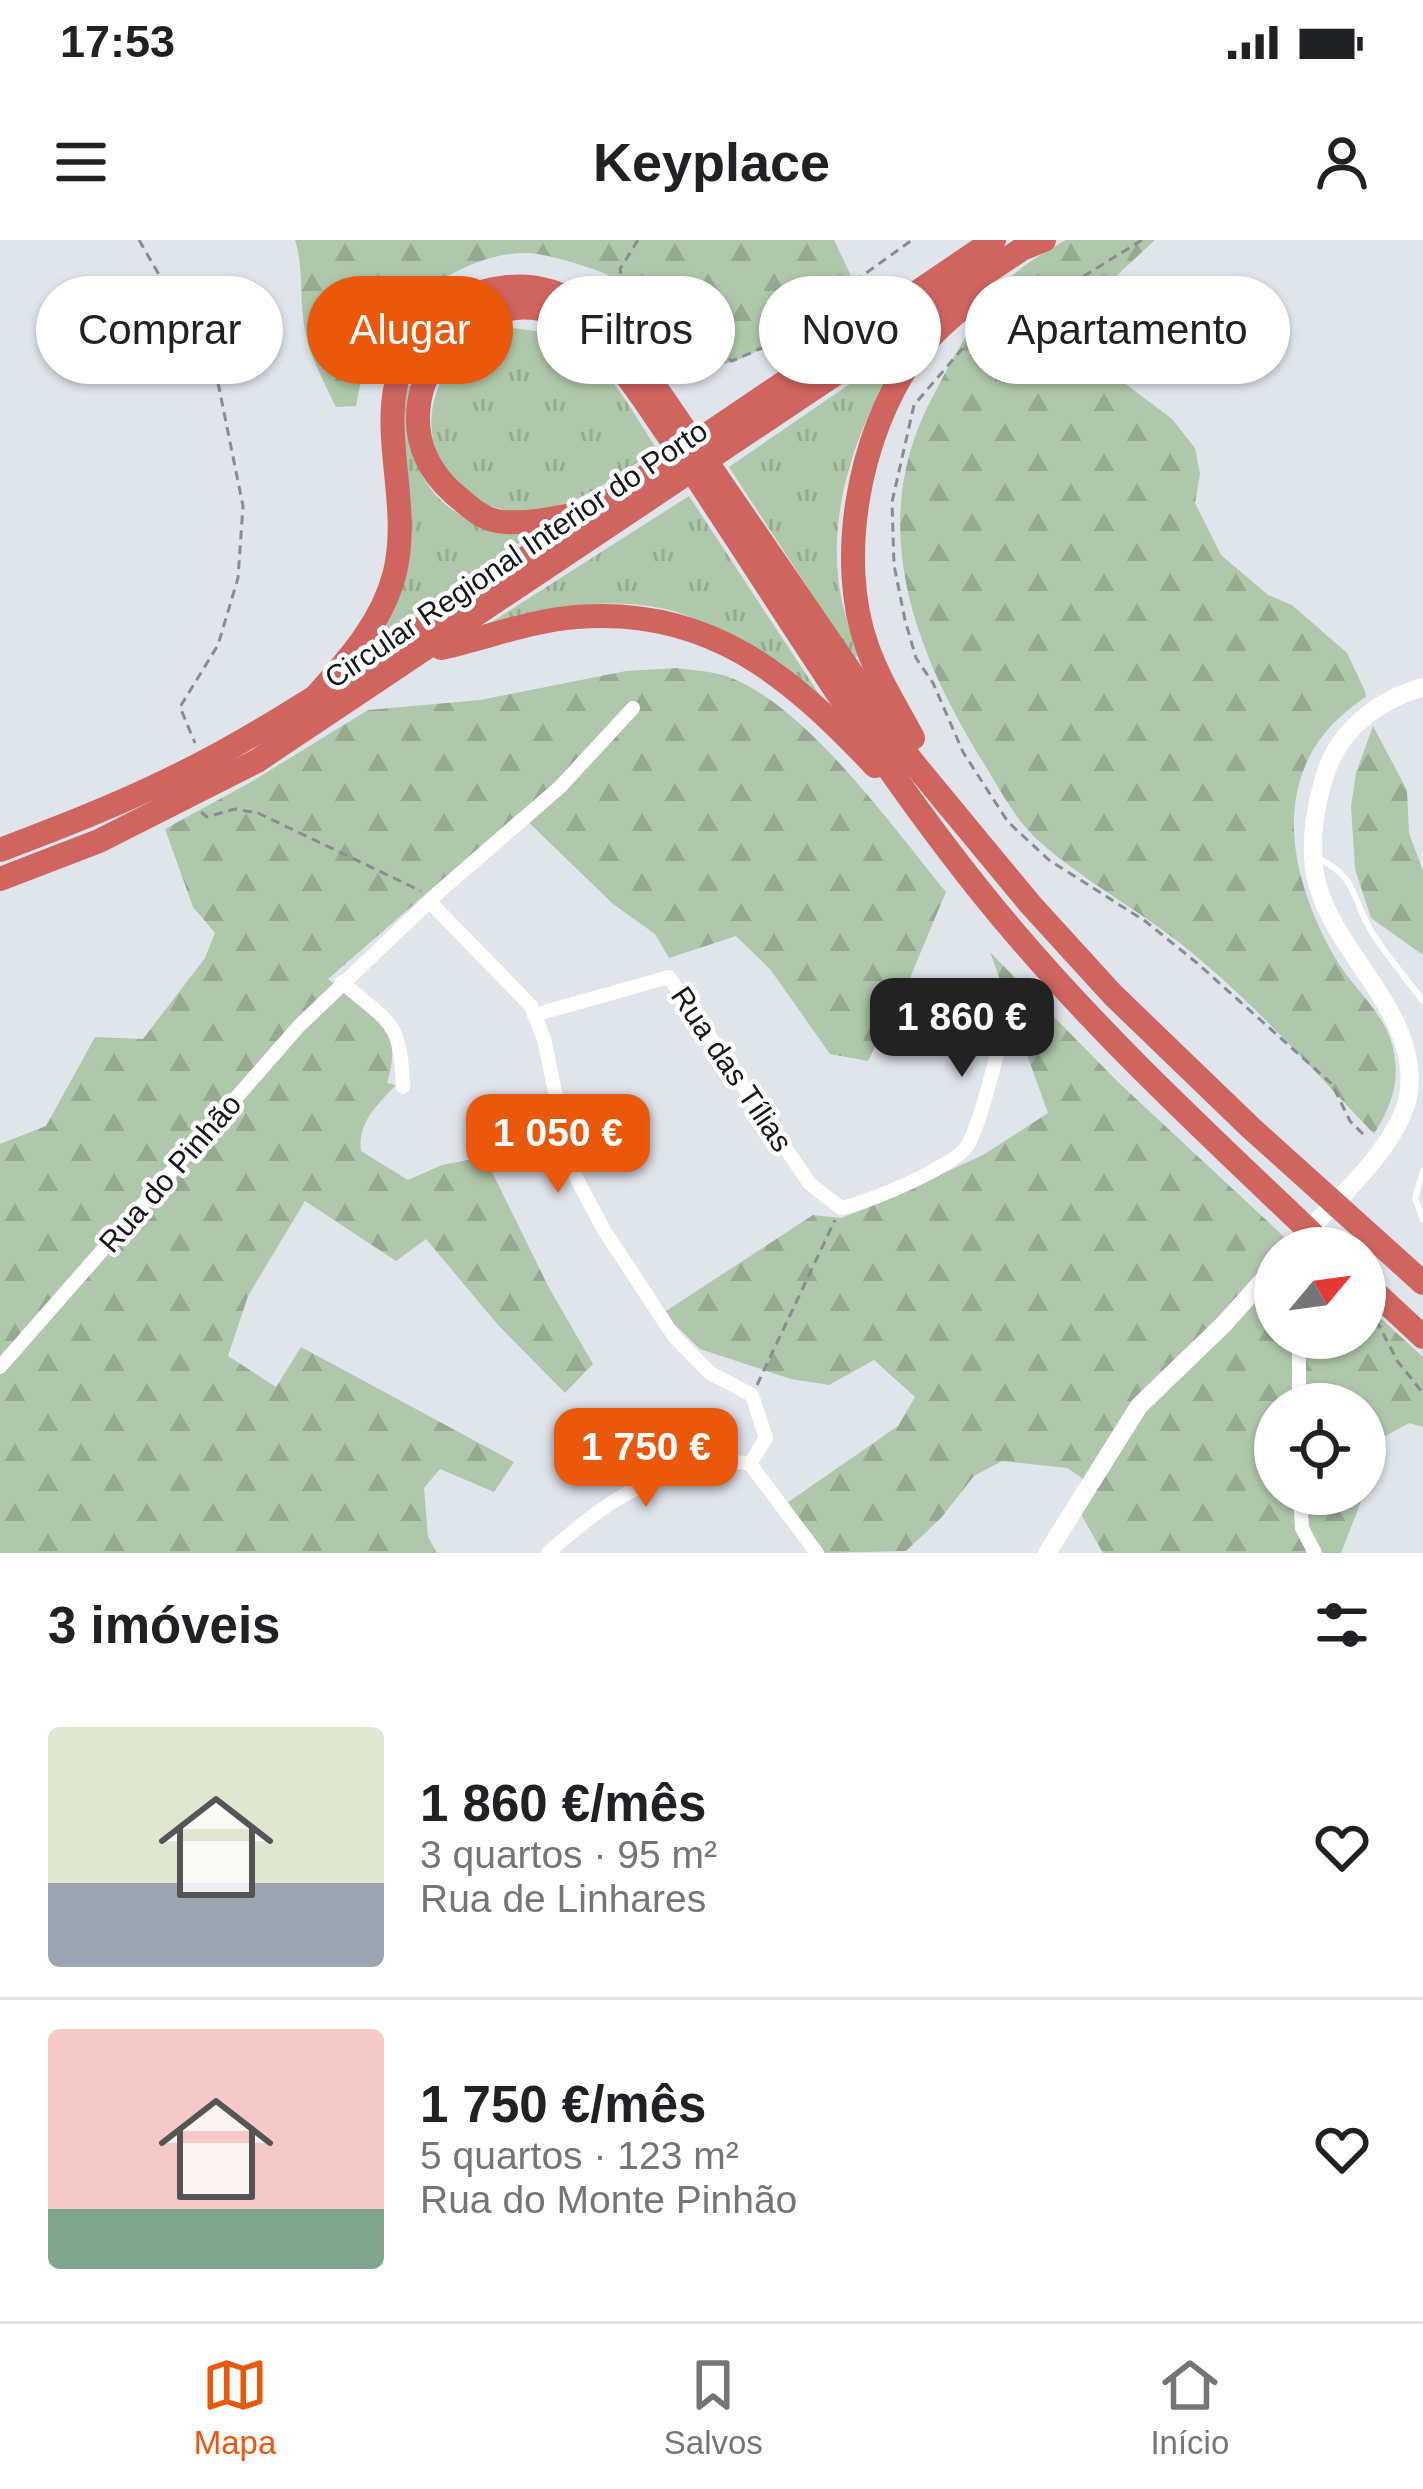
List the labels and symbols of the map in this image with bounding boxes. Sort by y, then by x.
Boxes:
street label: Circular Regional Interior do Porto [319,414,713,694]
pin: 1 860 € [851,978,1073,1080]
street label: Rua das Tílias [665,981,799,1157]
street label: Rua do Pinhão [92,1087,248,1259]
pin: 1 050 € [447,1094,669,1196]
north arrow [1254,1227,1386,1359]
pin: 1 750 € [535,1408,757,1510]

